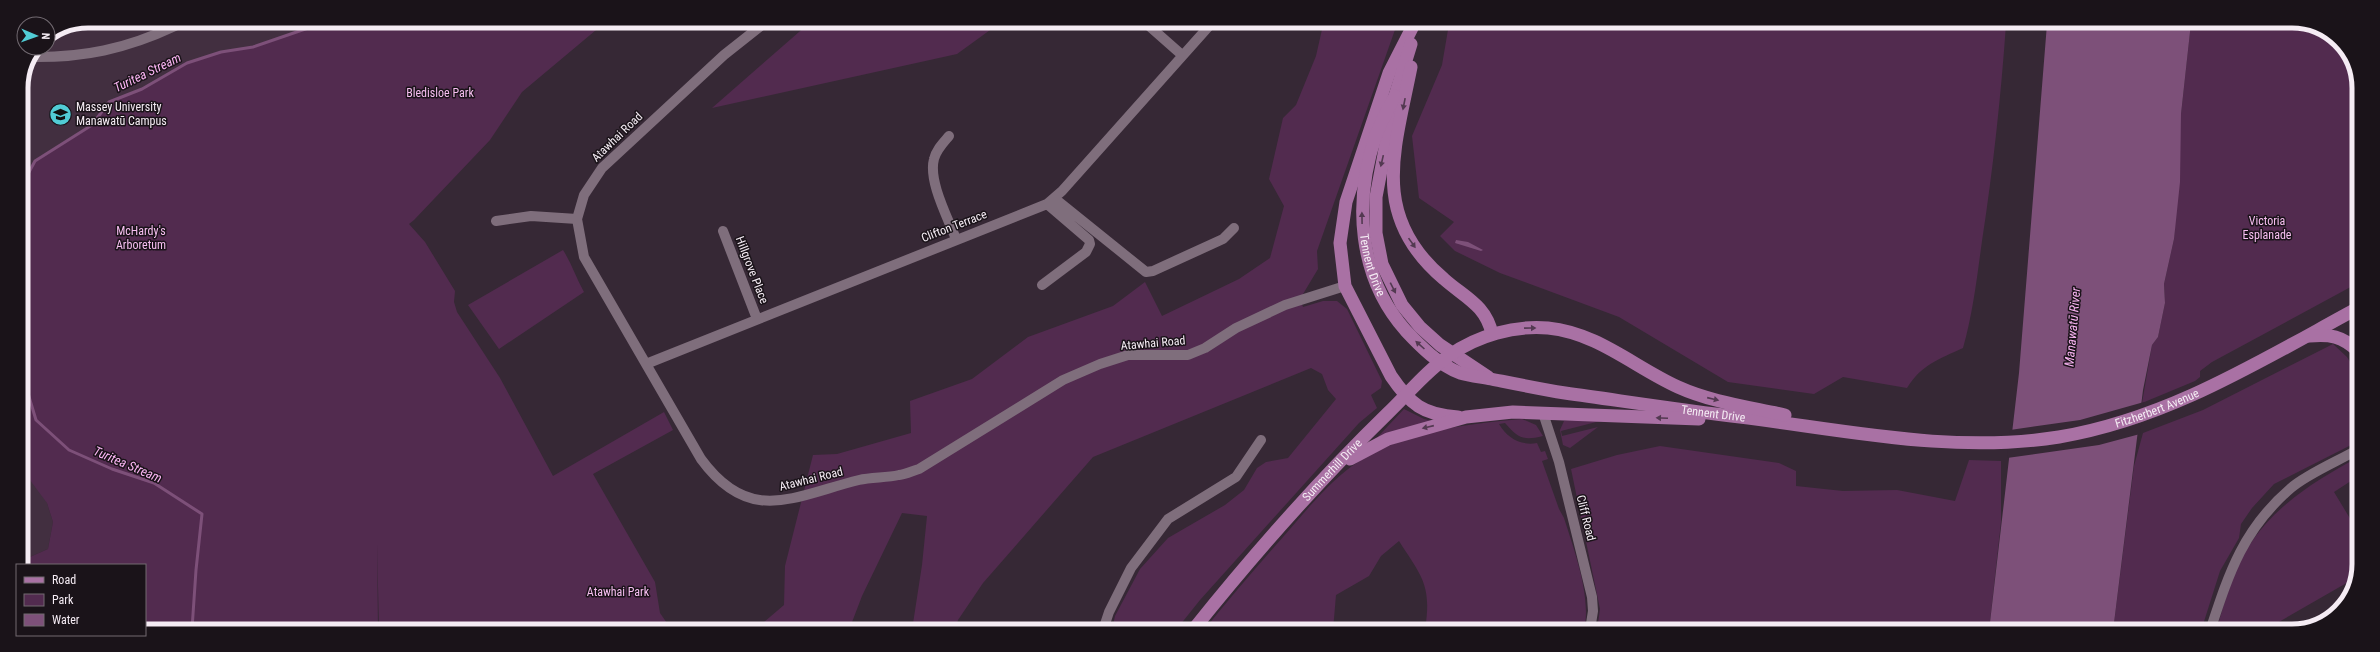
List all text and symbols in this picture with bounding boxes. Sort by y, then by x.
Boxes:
north arrow [16,16,56,56]
text: N [39,33,52,40]
water label: Turitea Stream [111,50,183,95]
park label: Bledisloe Park [406,86,474,100]
one-way arrow [1401,98,1407,110]
place label: Massey University Manawatū Campus [76,100,167,128]
school or university icon: Massey University Manawatū Campus [48,101,74,127]
street label: Atawhai Road [589,109,645,165]
one-way arrow [1379,156,1385,168]
street label: Clifton Terrace [919,207,989,245]
one-way arrow [1359,211,1365,224]
park label: Victoria Esplanade [2243,214,2292,242]
park label: McHardy's Arboretum [116,224,166,252]
street label: Tennent Drive [1357,233,1388,299]
street label: Hillgrove Place [733,234,771,306]
one-way arrow [1408,237,1416,248]
one-way arrow [1390,282,1396,294]
water label: Manawatū River [2062,286,2084,367]
one-way arrow [1524,325,1537,331]
street label: Atawhai Road [1120,333,1186,353]
one-way arrow [1415,341,1425,350]
street label: Fitzherbert Avenue [2113,386,2201,431]
one-way arrow [1707,396,1719,402]
street label: Tennent Drive [1680,402,1747,425]
one-way arrow [1655,415,1668,421]
one-way arrow [1422,424,1434,430]
street label: Summerhill Drive [1299,436,1365,504]
water label: Turitea Stream [91,443,164,486]
street label: Atawhai Road [778,464,844,494]
street label: Cliff Road [1574,494,1598,542]
legend [16,564,146,636]
text: Road [52,573,76,587]
park label: Atawhai Park [587,585,650,599]
text: Park [52,593,74,607]
text: Water [52,613,80,627]

